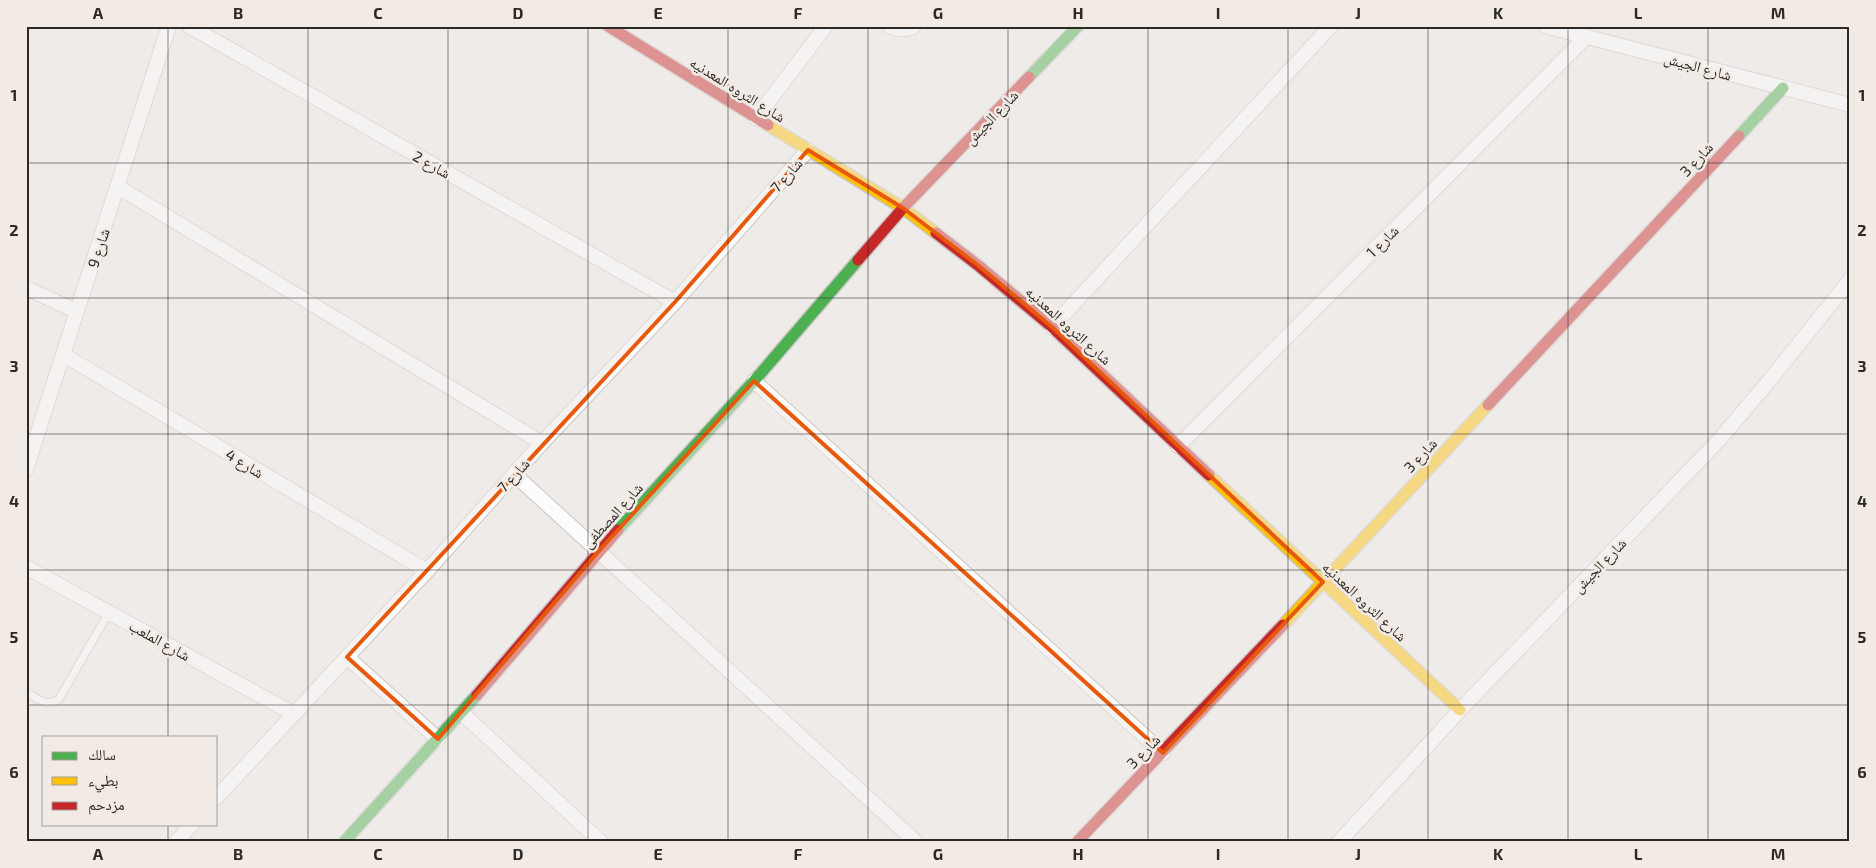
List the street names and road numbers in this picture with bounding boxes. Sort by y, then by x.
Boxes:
street label: شارع الجيش [1662,48,1734,86]
street label: شارع الثروه المعدنيه [686,52,789,127]
street label: شارع الجيش [960,86,1023,150]
street label: شارع 3 [1676,138,1718,181]
street label: شارع 2 [409,146,454,183]
street label: شارع 7 [766,154,807,197]
street label: شارع 1 [1362,221,1403,262]
street label: شارع 9 [83,226,115,271]
street label: شارع الثروه المعدنيه [1021,282,1116,370]
street label: شارع 3 [1400,434,1442,477]
street label: شارع 4 [222,445,267,483]
street label: شارع 7 [493,454,534,497]
street label: شارع المصطفى [578,478,648,553]
street label: شارع الجيش [1568,534,1631,598]
street label: شارع الثروه المعدنيه [1318,557,1411,646]
street label: شارع الملعب [125,616,194,666]
street label: شارع 3 [1123,730,1165,773]

